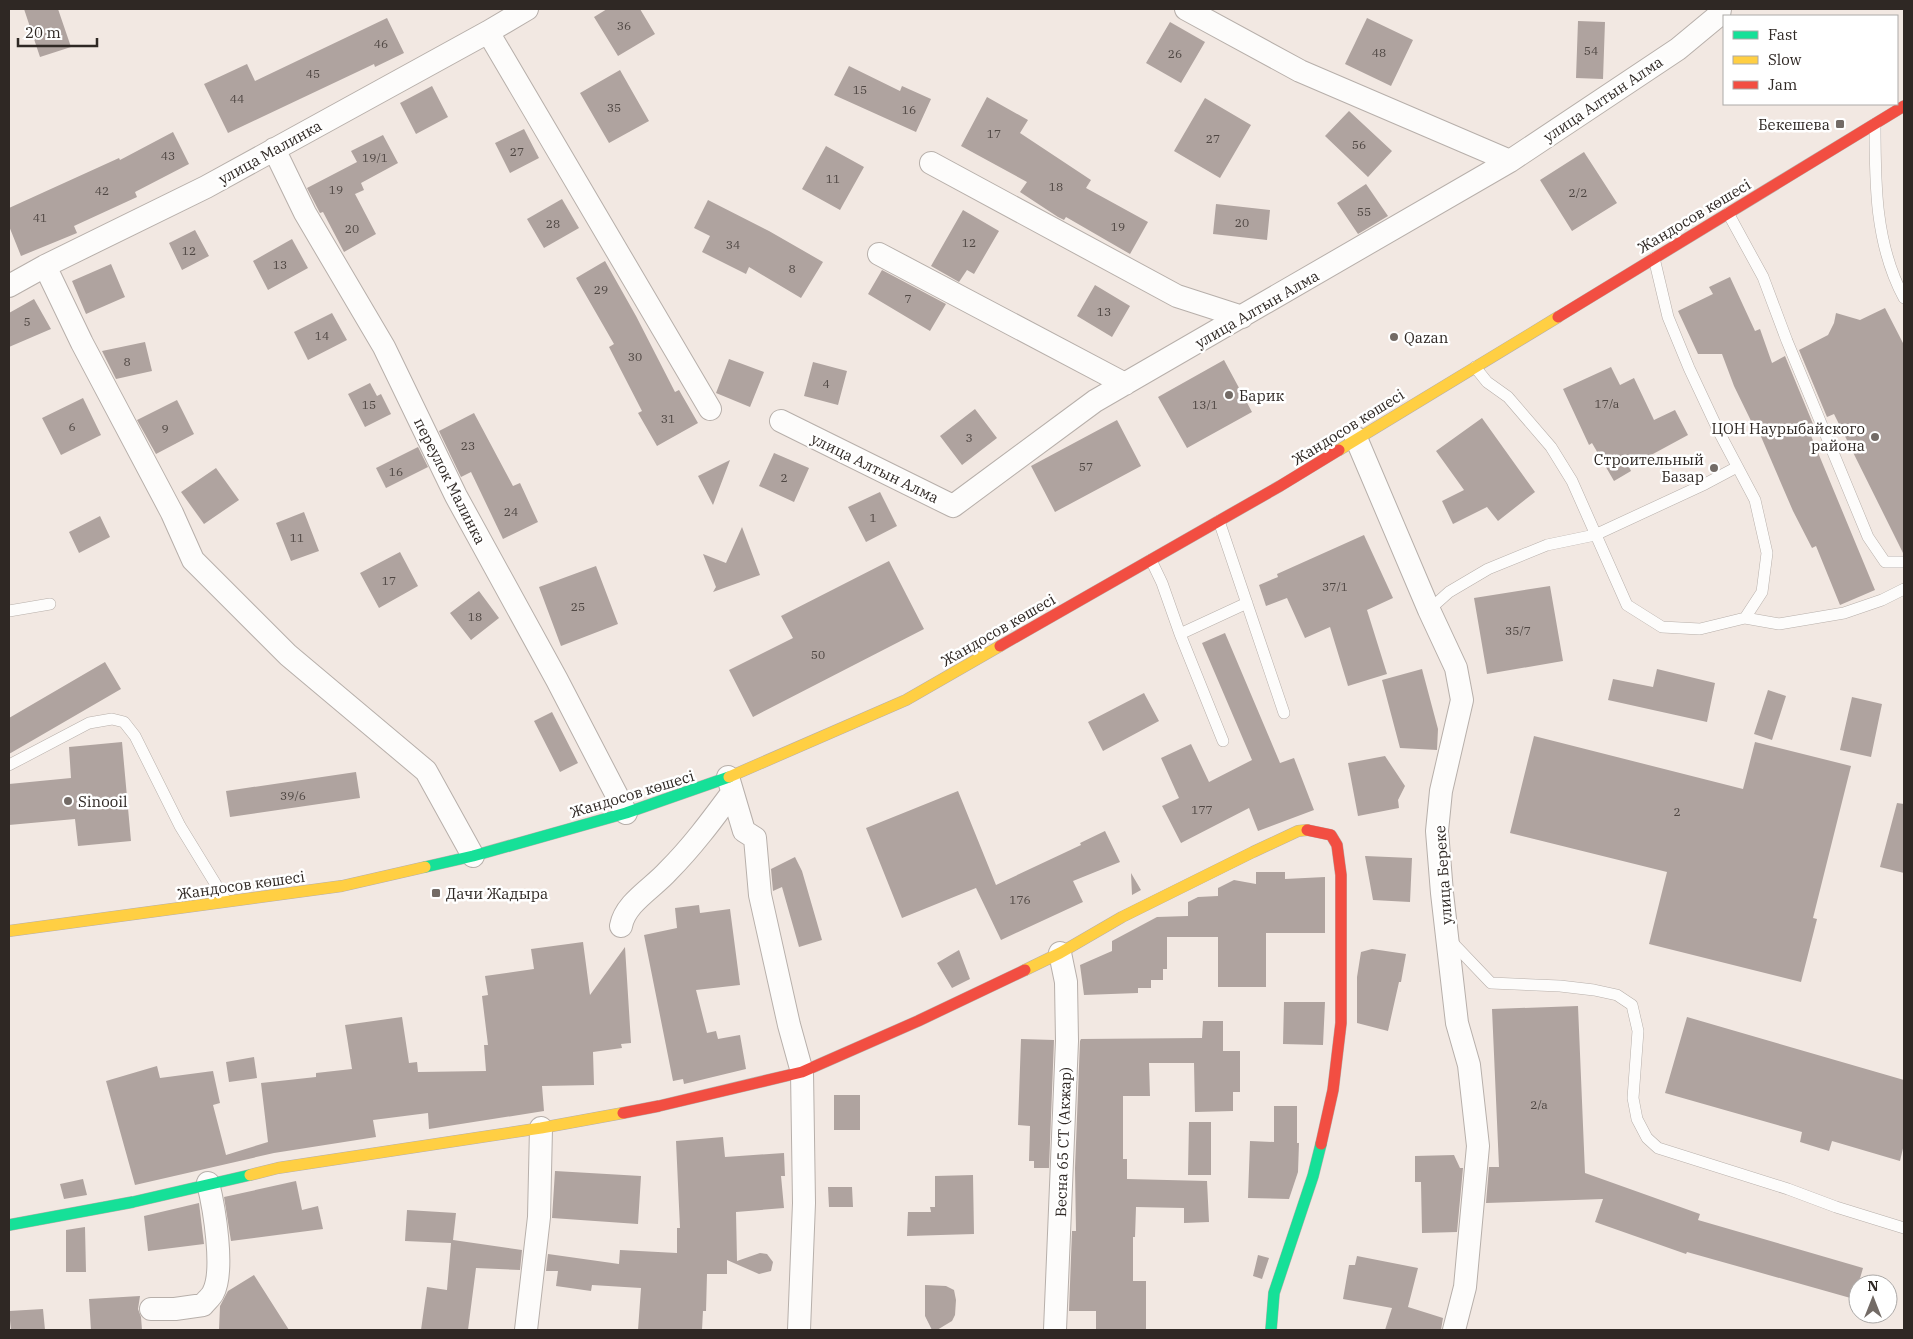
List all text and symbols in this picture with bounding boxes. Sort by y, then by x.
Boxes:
scale bar [18,15,96,47]
legend [1723,15,1898,105]
house number: 36 [617,18,631,33]
text: 20 m [25,23,61,42]
text: Fast [1768,25,1798,44]
house number: 46 [374,36,388,51]
house number: 54 [1584,43,1598,58]
house number: 48 [1372,45,1386,60]
house number: 26 [1168,46,1182,61]
text: Slow [1768,50,1802,69]
street label: улица Алтын Алма [1540,52,1666,146]
house number: 45 [306,66,320,81]
text: Jam [1768,75,1797,94]
house number: 15 [853,82,867,97]
house number: 44 [230,91,244,106]
house number: 35 [607,100,621,115]
house number: 16 [902,102,916,117]
place label: Бекешева [1758,115,1830,134]
street label: улица Малинка [215,116,325,188]
marker: Бекешева [1834,118,1846,130]
house number: 17 [987,126,1001,141]
house number: 27 [1206,131,1220,146]
house number: 56 [1352,137,1366,152]
house number: 27 [510,144,524,159]
house number: 43 [161,148,175,163]
house number: 19/1 [362,150,388,165]
house number: 11 [826,171,840,186]
street label: Жандосов көшесі [1634,175,1754,257]
house number: 18 [1049,179,1063,194]
house number: 19 [329,182,343,197]
house number: 42 [95,183,109,198]
house number: 2/2 [1569,185,1587,200]
house number: 55 [1357,204,1371,219]
house number: 41 [33,210,47,225]
house number: 20 [1235,215,1249,230]
house number: 28 [546,216,560,231]
house number: 19 [1111,219,1125,234]
house number: 20 [345,221,359,236]
house number: 12 [962,235,976,250]
house number: 34 [726,237,740,252]
house number: 12 [182,243,196,258]
house number: 13 [273,257,287,272]
house number: 8 [788,261,796,276]
street label: улица Алтын Алма [1192,266,1322,352]
house number: 29 [594,282,608,297]
house number: 7 [904,291,912,306]
house number: 13 [1097,304,1111,319]
house number: 5 [23,314,31,329]
house number: 14 [315,328,329,343]
place label: Qazan [1404,328,1449,347]
marker: Qazan [1388,331,1400,343]
house number: 30 [628,349,642,364]
house number: 8 [123,354,131,369]
house number: 4 [822,376,830,391]
street label: Жандосов көшесі [1288,385,1408,469]
place label: Барик [1239,386,1285,405]
marker: Барик [1223,389,1235,401]
house number: 17/а [1595,396,1620,411]
house number: 15 [362,397,376,412]
house number: 13/1 [1192,397,1218,412]
house number: 31 [661,411,675,426]
street label: переулок Малинка [410,415,490,547]
house number: 6 [68,419,76,434]
place label: ЦОН Наурыбайского района [1711,419,1865,455]
house number: 9 [161,421,169,436]
street label: улица Алтын Алма [808,429,942,507]
house number: 3 [965,430,973,445]
marker: ЦОН Наурыбайского района [1869,431,1881,443]
house number: 23 [461,438,475,453]
place label: Строительный Базар [1594,450,1704,486]
house number: 57 [1079,459,1093,474]
marker: Строительный Базар [1708,462,1720,474]
house number: 16 [389,464,403,479]
house number: 2 [780,470,788,485]
house number: 24 [504,504,518,519]
house number: 1 [869,510,877,525]
house number: 11 [290,530,304,545]
house number: 17 [382,573,396,588]
house number: 37/1 [1322,579,1348,594]
street label: Жандосов көшесі [937,589,1059,670]
house number: 25 [571,599,585,614]
house number: 18 [468,609,482,624]
house number: 35/7 [1505,623,1531,638]
house number: 50 [811,647,825,662]
street label: Жандосов көшесі [568,766,697,822]
house number: 39/6 [280,788,306,803]
place label: Sinooil [78,792,127,811]
marker: Sinooil [62,795,74,807]
house number: 177 [1191,802,1213,817]
house number: 2 [1673,804,1681,819]
street label: улица Береке [1430,825,1456,925]
street label: Жандосов көшесі [176,867,306,903]
place label: Дачи Жадыра [446,884,548,903]
marker: Дачи Жадыра [430,887,442,899]
house number: 176 [1009,892,1031,907]
street label: Весна 65 СТ (Акжар) [1051,1067,1075,1217]
house number: 2/а [1530,1097,1548,1112]
north arrow [1848,1274,1898,1324]
text: N [1867,1277,1879,1295]

